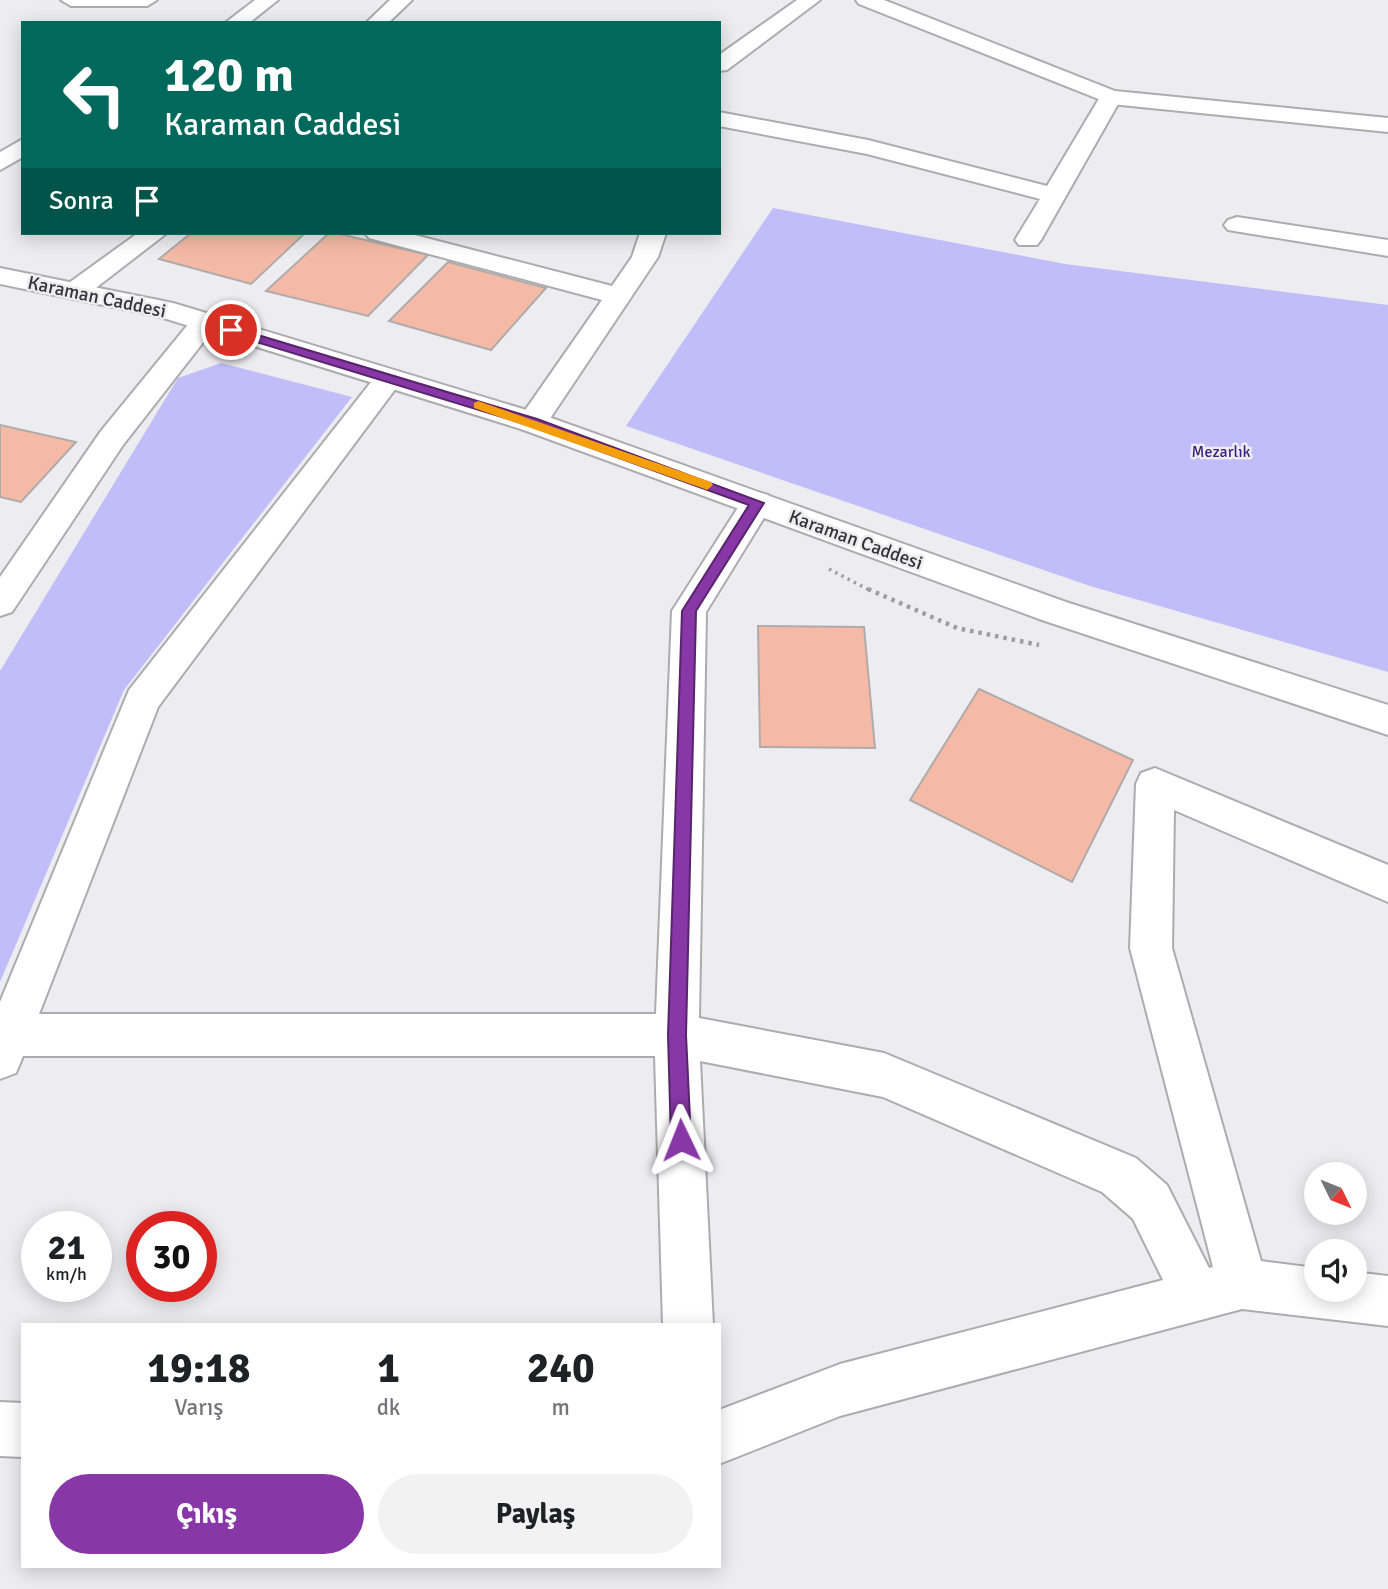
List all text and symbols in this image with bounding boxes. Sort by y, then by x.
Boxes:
text: 120 m [164,45,294,105]
icon: left [49,49,140,140]
text: Karaman Caddesi [164,105,401,144]
icon: arrive [128,182,166,220]
text: Sonra [49,185,114,217]
street label: Karaman Caddesi [25,271,168,323]
pin [201,300,261,360]
icon: arrive [212,311,250,349]
park label: Mezarlık [1191,442,1251,462]
street label: Karaman Caddesi [785,505,926,575]
position arrow [644,1103,718,1177]
north arrow [1304,1162,1367,1225]
map controls [1304,1162,1367,1302]
speed limit sign: 30 [126,1211,217,1302]
text: 21 [48,1226,85,1269]
button: sound [1304,1239,1367,1302]
text: km/h [46,1263,87,1285]
text: 19:18 [147,1343,250,1394]
text: 1 [377,1343,400,1394]
text: 240 [527,1343,595,1394]
text: Varış [174,1393,223,1422]
text: dk [377,1393,400,1422]
text: m [552,1393,570,1422]
button: Çıkış [49,1474,364,1554]
button: Paylaş [378,1474,693,1554]

